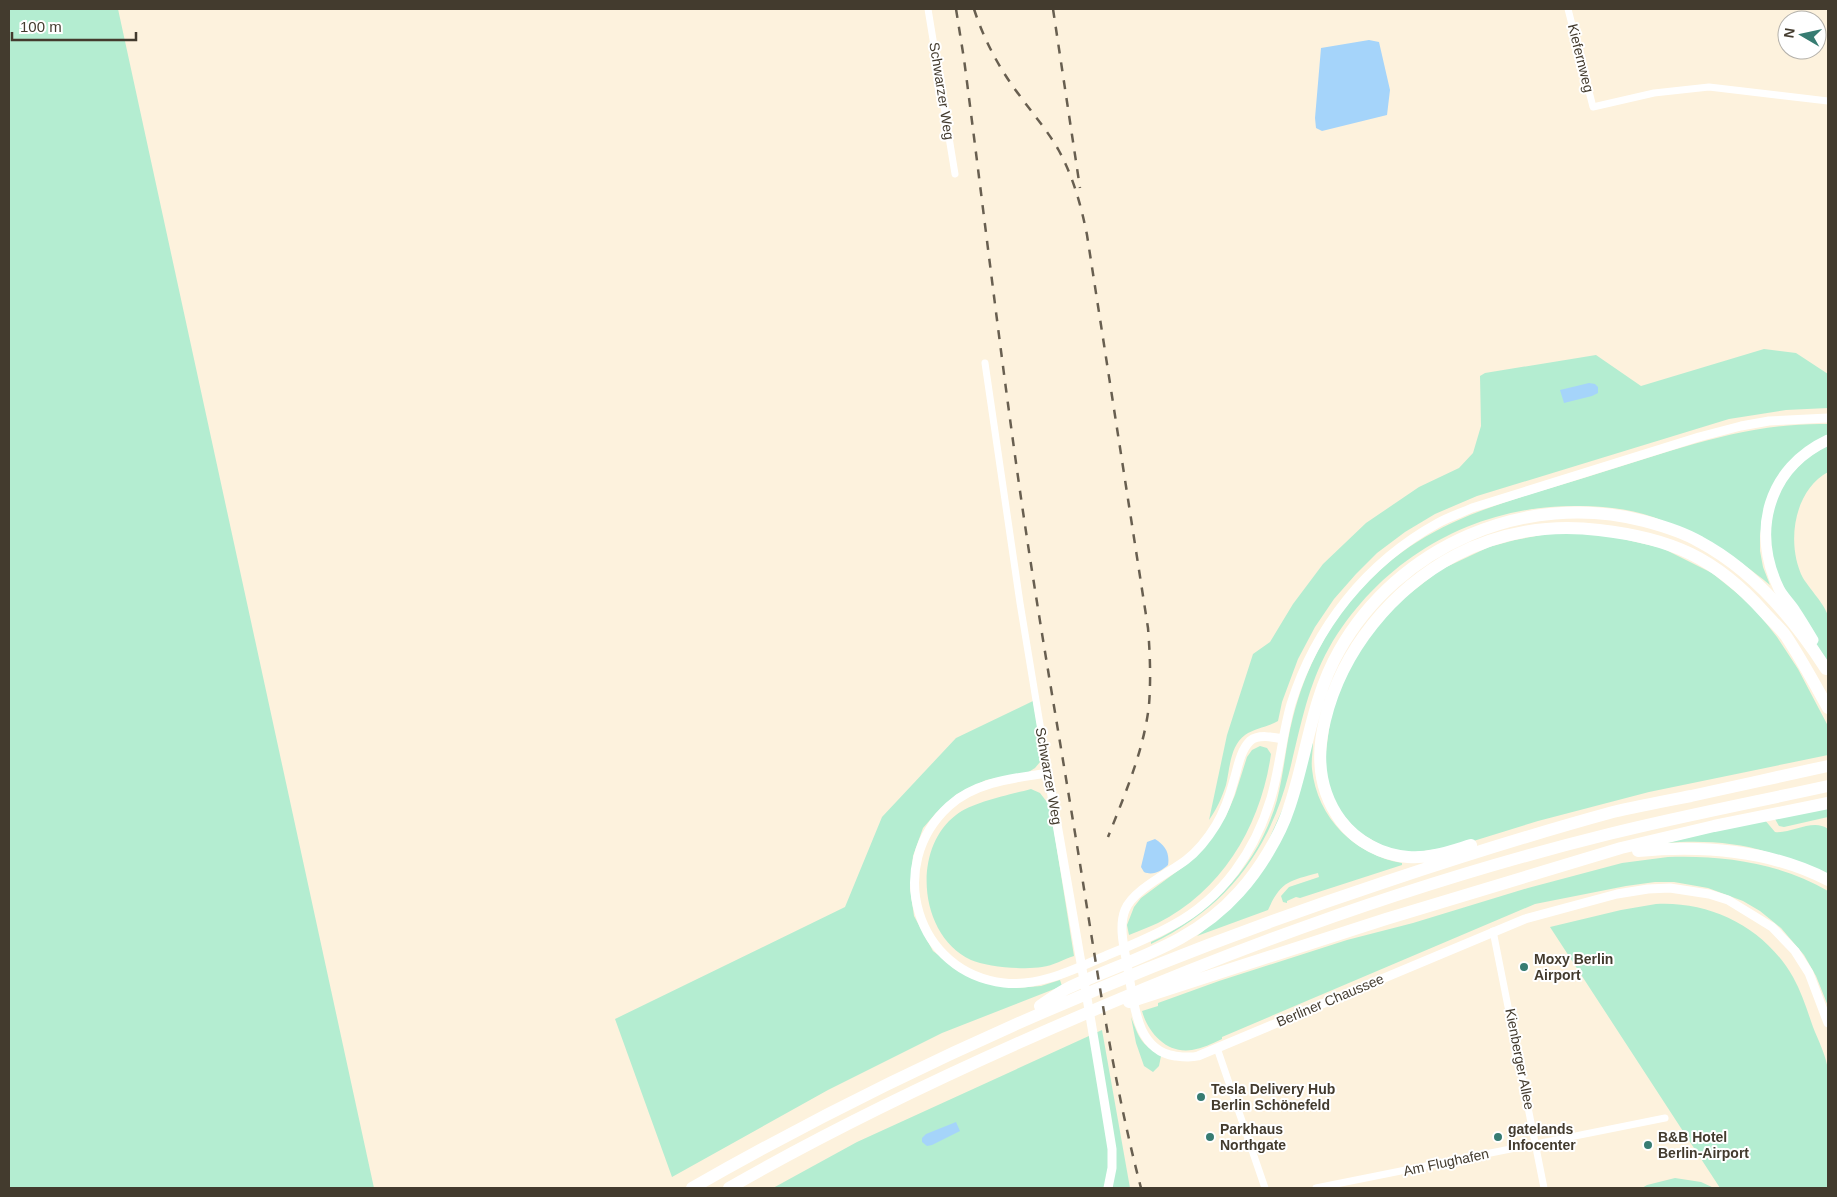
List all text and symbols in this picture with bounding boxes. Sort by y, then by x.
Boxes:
scale bar [12,10,136,42]
north arrow [1777,10,1827,60]
text: 100 m [20,18,62,35]
street label: Kiefernweg [1565,22,1597,94]
text: N [1780,27,1798,39]
street label: Schwarzer Weg [926,41,958,141]
street label: Schwarzer Weg [1033,726,1065,826]
place label: Moxy Berlin Airport [1534,951,1613,983]
marker: Moxy Berlin Airport [1518,961,1530,973]
street label: Berliner Chaussee [1274,970,1386,1030]
street label: Kienberger Allee [1502,1007,1538,1111]
place label: Tesla Delivery Hub Berlin Schönefeld [1211,1081,1335,1113]
marker: Tesla Delivery Hub Berlin Schönefeld [1195,1091,1207,1103]
place label: Parkhaus Northgate [1220,1121,1286,1153]
place label: gatelands Infocenter [1508,1121,1576,1153]
place label: B&B Hotel Berlin-Airport [1658,1129,1749,1161]
marker: Parkhaus Northgate [1204,1131,1216,1143]
marker: gatelands Infocenter [1492,1131,1504,1143]
marker: B&B Hotel Berlin-Airport [1642,1139,1654,1151]
street label: Am Flughafen [1402,1145,1490,1179]

